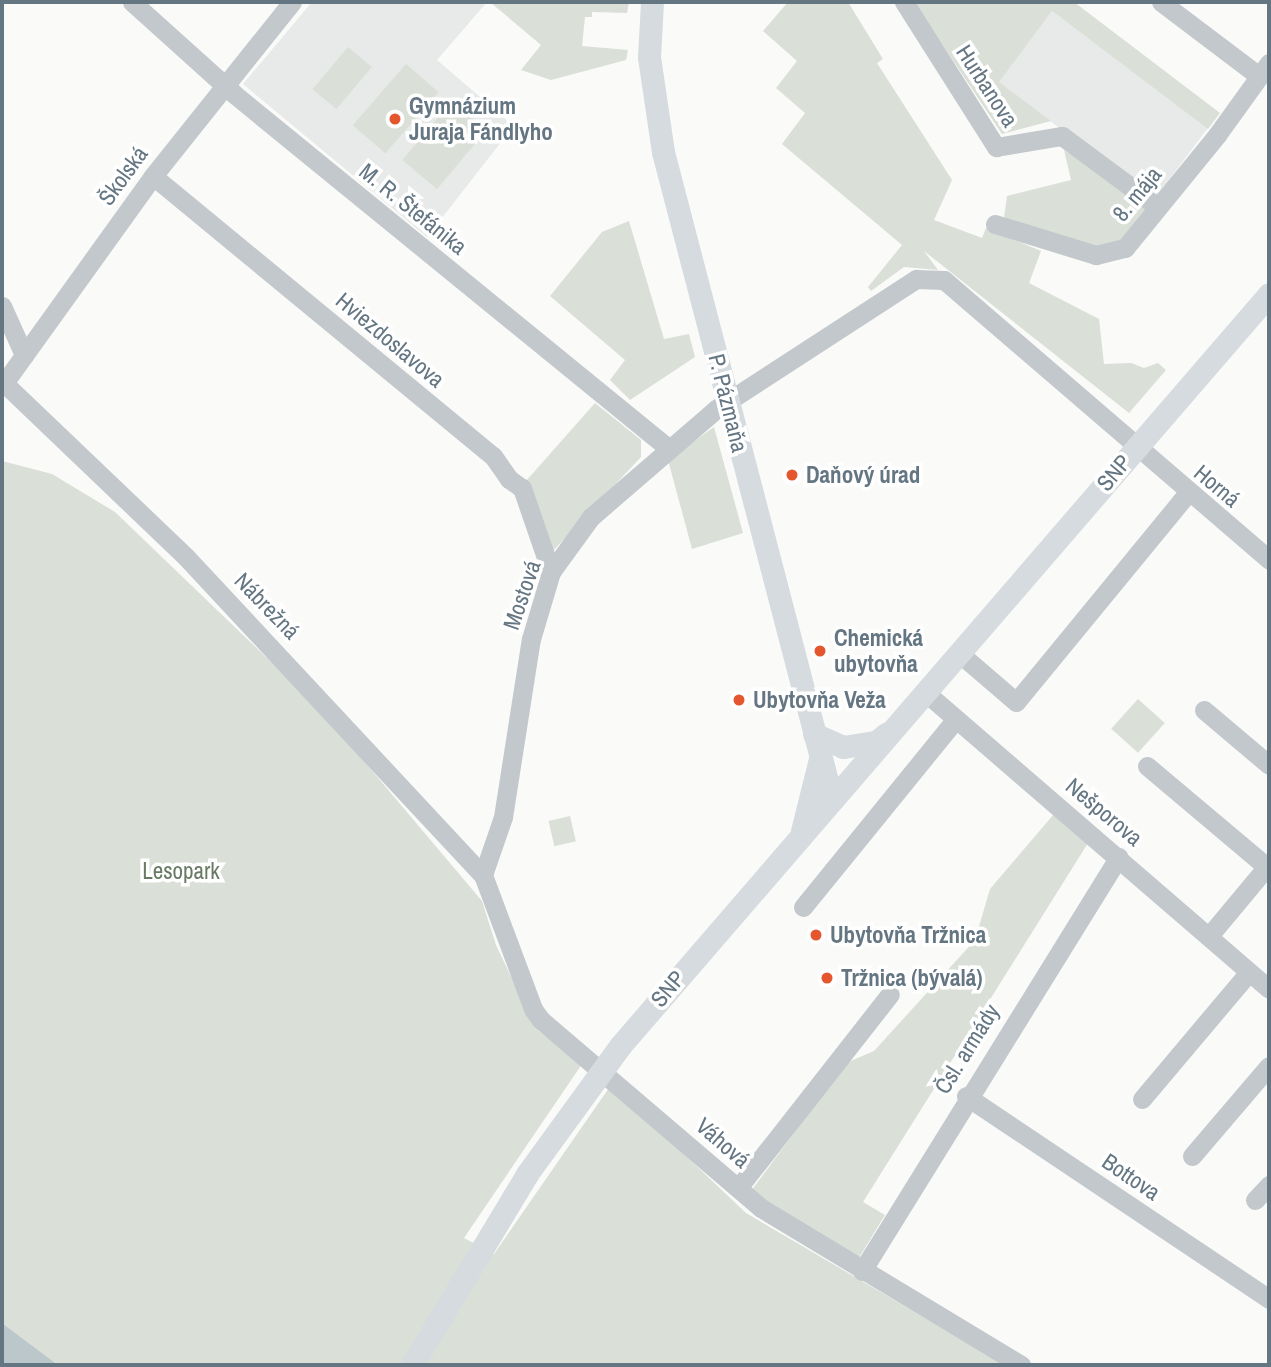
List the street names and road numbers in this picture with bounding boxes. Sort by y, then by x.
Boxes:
street label: Hurbanova [950,40,1024,132]
street label: Školská [92,141,154,211]
street label: M. R. Štefánika [354,157,472,261]
street label: 8. mája [1107,161,1167,227]
street label: Hviezdoslavova [330,287,450,393]
street label: P. Pázmaňa [702,351,754,455]
street label: SNP [1091,449,1137,497]
street label: Horná [1188,459,1246,513]
street label: Mostová [497,557,547,633]
street label: Nábrežná [229,567,305,645]
street label: Nešporova [1060,772,1148,852]
street label: SNP [645,965,691,1013]
street label: Čsl. armády [929,999,1005,1099]
street label: Váhová [690,1112,756,1174]
street label: Bottova [1097,1148,1165,1206]

